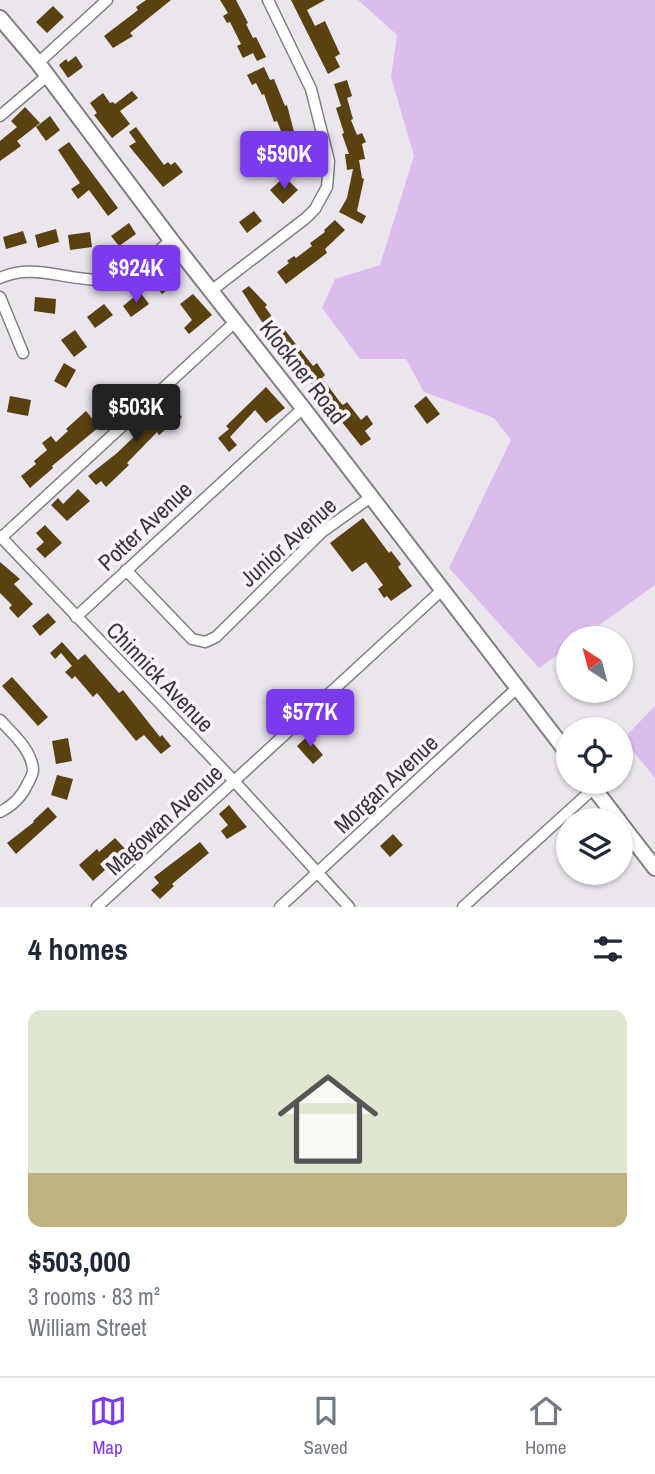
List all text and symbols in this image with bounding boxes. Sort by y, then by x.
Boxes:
pin: $590K [235,132,333,191]
text: $590K [256,138,312,169]
pin: $924K [87,246,185,305]
text: $924K [108,252,164,283]
street label: Klockner Road [253,313,354,430]
pin: $503K [87,384,185,444]
text: $503K [108,391,164,422]
street label: Potter Avenue [91,474,198,577]
street label: Junior Avenue [233,490,343,593]
street label: Chinnick Avenue [100,615,221,739]
north arrow [556,626,634,704]
map controls [556,626,633,885]
pin: $577K [261,690,359,749]
text: $577K [282,696,338,727]
button: locate [556,717,633,794]
street label: Morgan Avenue [327,727,444,840]
street label: Magowan Avenue [98,757,229,882]
button: layers [556,808,633,885]
text: 4 homes [28,929,128,969]
icon: filters [589,930,627,968]
icon: home [265,1056,391,1182]
text: $503,000 [28,1241,131,1281]
text: 3 rooms · 83 m² [28,1281,160,1312]
text: William Street [28,1312,146,1343]
tab: Map [89,1392,127,1460]
tab: Saved [304,1392,348,1460]
tab: Home [525,1392,566,1460]

